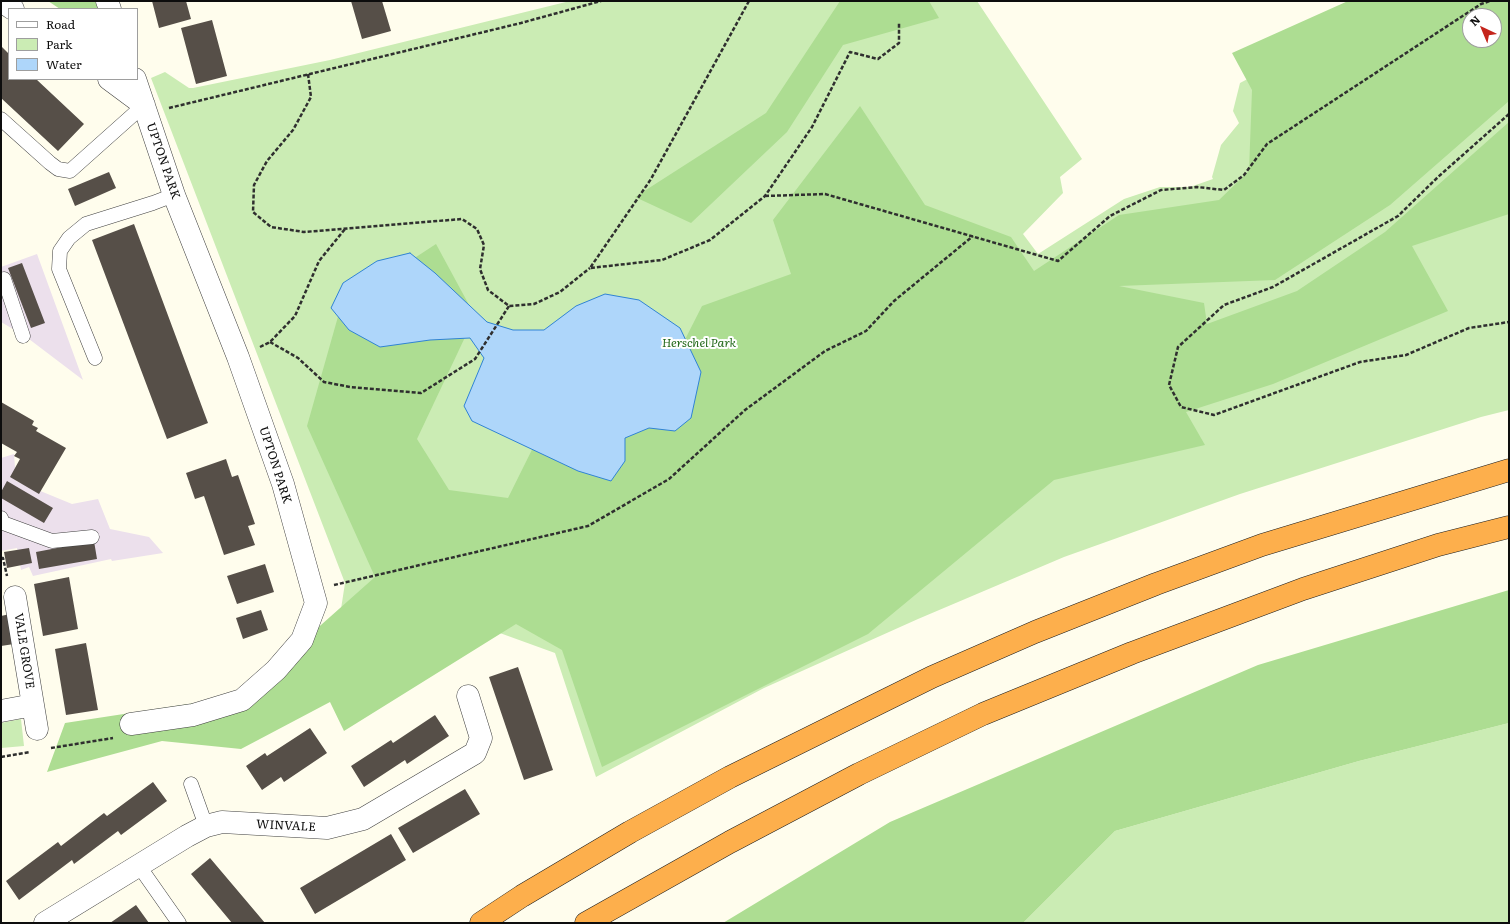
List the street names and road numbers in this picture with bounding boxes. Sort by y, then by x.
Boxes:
street label: UPTON PARK [143,121,183,201]
street label: UPTON PARK [256,425,294,505]
street label: VALE GROVE [11,612,37,690]
street label: WINVALE [256,817,316,835]

